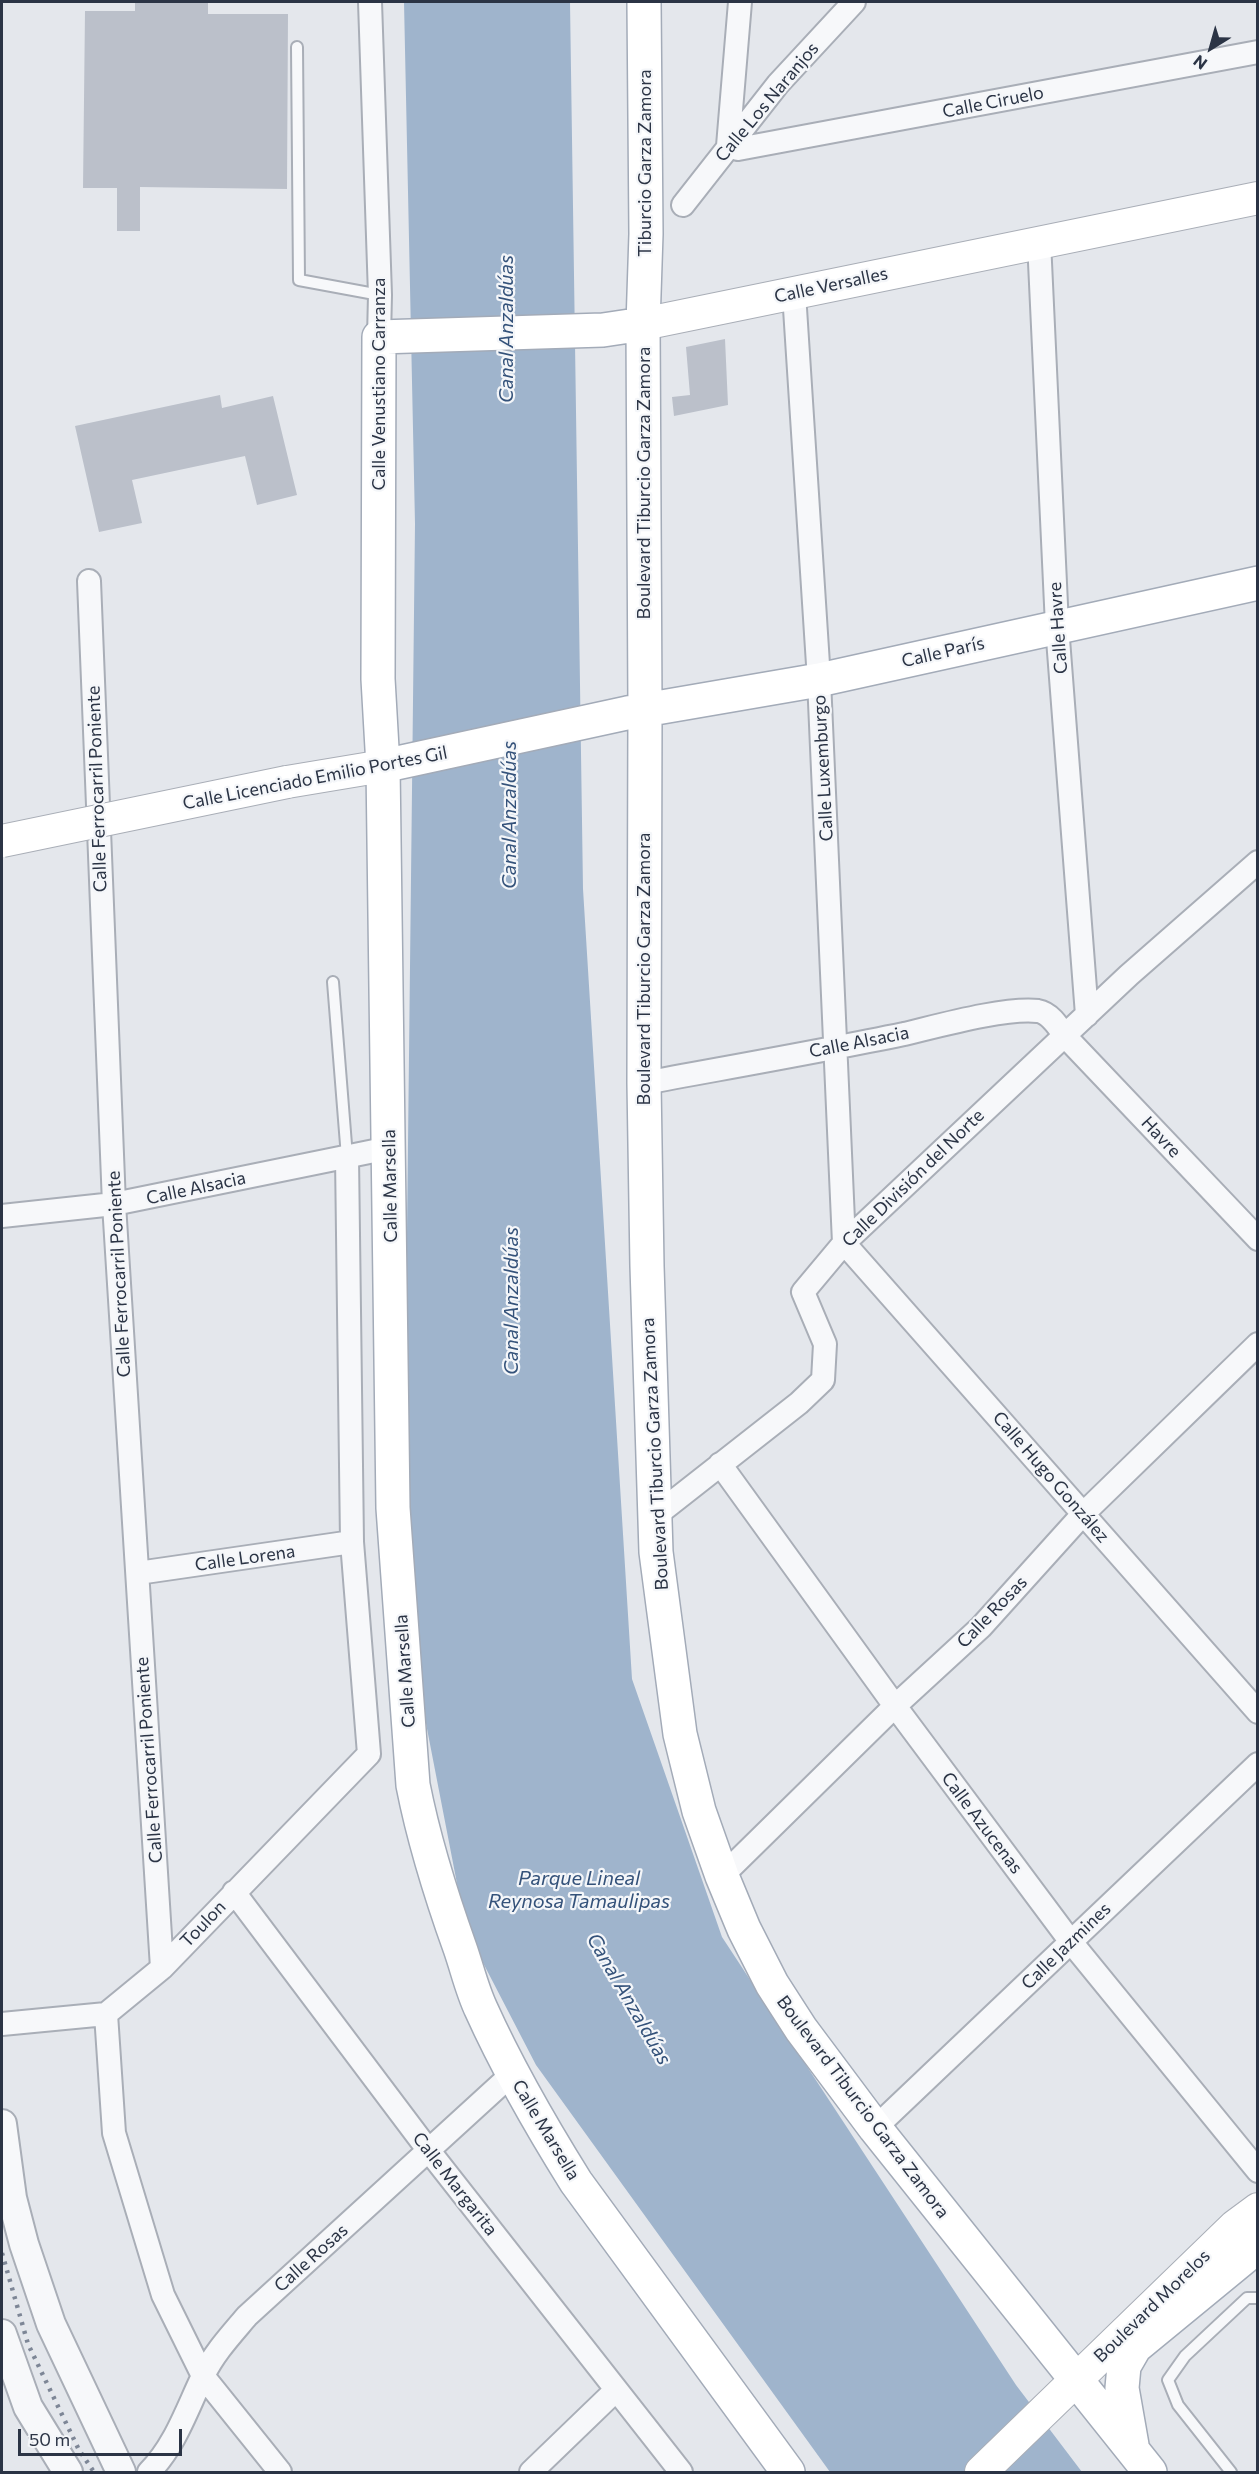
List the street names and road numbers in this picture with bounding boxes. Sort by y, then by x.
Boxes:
street label: Calle Los Naranjos [711,38,823,166]
street label: Tiburcio Garza Zamora [634,69,656,257]
street label: Calle Ciruelo [940,82,1046,122]
street label: Calle Versalles [772,262,890,308]
street label: Calle Venustiano Carranza [368,278,390,490]
street label: Boulevard Tiburcio Garza Zamora [633,347,655,619]
street label: Calle Havre [1044,581,1072,675]
street label: Calle París [899,632,987,672]
street label: Calle Ferrocarril Poniente [83,685,111,893]
street label: Calle Luxemburgo [808,694,838,842]
street label: Calle Licenciado Emilio Portes Gil [181,742,449,814]
street label: Boulevard Tiburcio Garza Zamora [633,833,655,1105]
street label: Calle Alsacia [807,1022,911,1062]
street label: Calle División del Norte [837,1105,989,1251]
street label: Havre [1137,1112,1185,1162]
street label: Calle Marsella [378,1129,402,1243]
street label: Calle Alsacia [144,1167,248,1209]
street label: Calle Ferrocarril Poniente [103,1170,135,1378]
street label: Boulevard Tiburcio Garza Zamora [637,1317,673,1591]
street label: Calle Hugo González [988,1407,1114,1547]
street label: Calle Lorena [193,1540,297,1576]
street label: Calle Rosas [952,1572,1032,1652]
street label: Calle Marsella [390,1614,420,1728]
street label: Calle Ferrocarril Poniente [131,1656,167,1864]
street label: Calle Azucenas [937,1768,1027,1878]
street label: Toulon [176,1896,230,1952]
street label: Calle Jazmines [1017,1898,1115,1994]
street label: Boulevard Tiburcio Garza Zamora [772,1992,954,2222]
street label: Calle Marsella [508,2076,584,2184]
street label: Calle Margarita [408,2128,502,2240]
street label: Calle Rosas [270,2219,352,2297]
street label: Boulevard Morelos [1089,2245,1215,2367]

